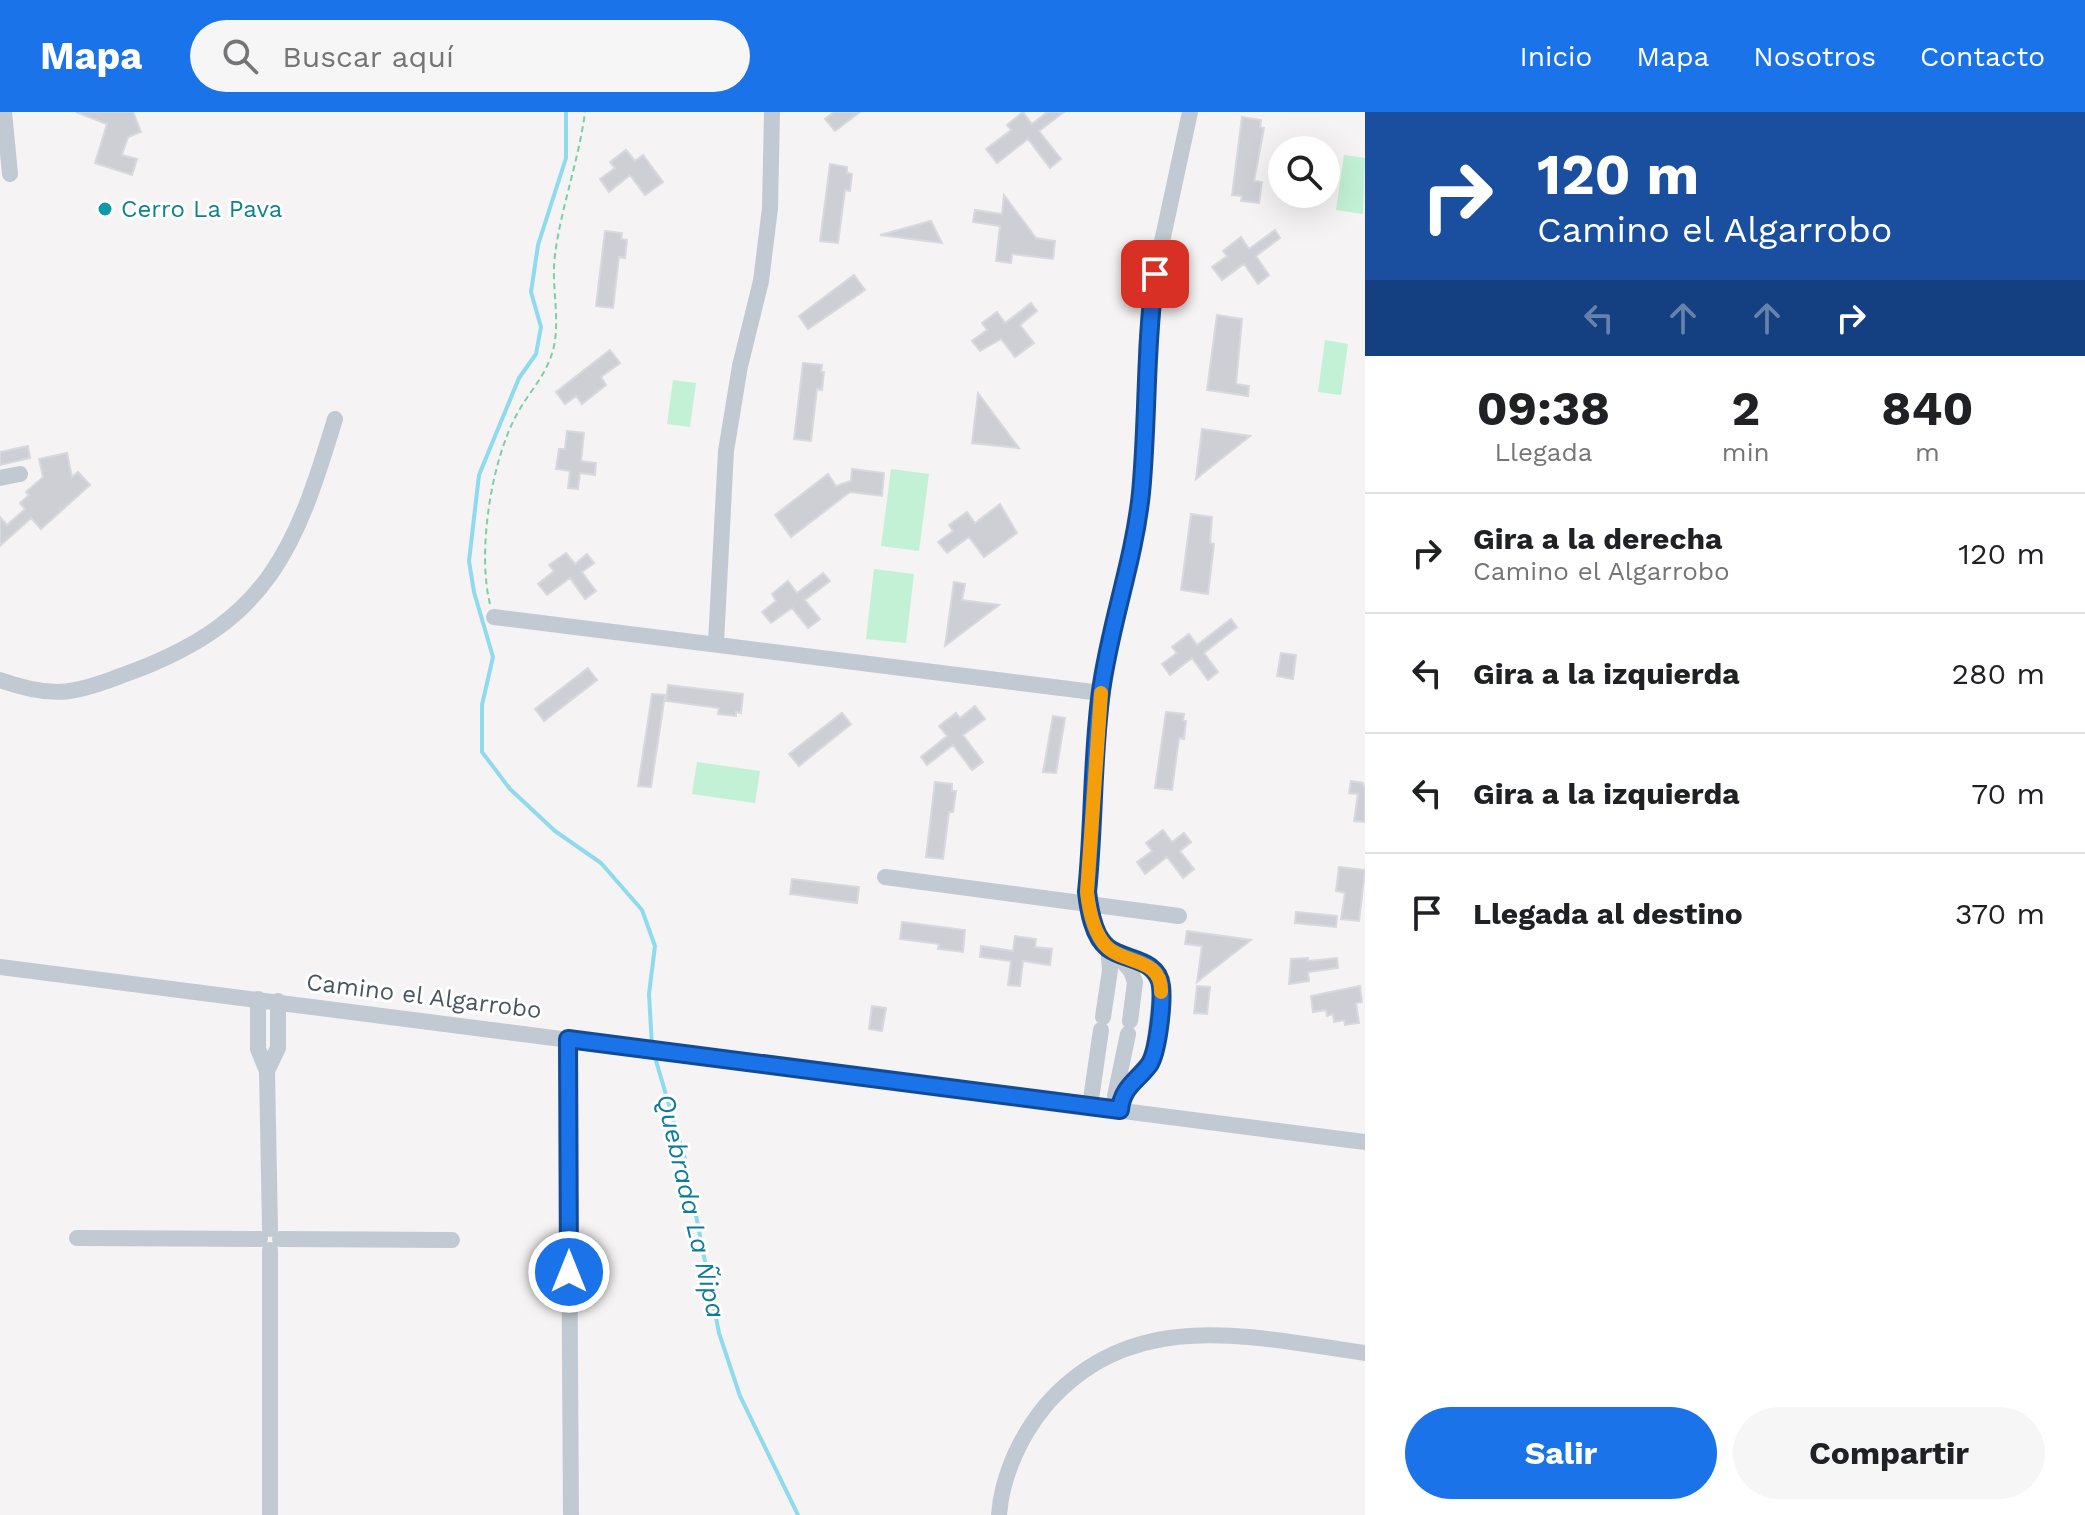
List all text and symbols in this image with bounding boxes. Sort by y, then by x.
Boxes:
search box [190,20,750,92]
text: Mapa [40,34,142,78]
icon: search [218,34,262,78]
text: Buscar aquí [282,39,454,74]
text: Inicio [1520,40,1592,73]
text: Mapa [1636,40,1709,73]
text: Nosotros [1753,40,1876,73]
text: Contacto [1920,40,2045,73]
map controls [1268,136,1340,208]
button: search [1268,136,1340,208]
text: 120 m [1537,142,1699,208]
icon: right [1405,144,1509,248]
place label: Cerro La Pava [121,195,282,223]
marker: Cerro La Pava [96,200,114,218]
text: Camino el Algarrobo [1537,209,1892,251]
pin [1121,240,1189,308]
icon: arrive [1133,252,1177,296]
icon: left [1577,296,1621,340]
icon: ahead [1661,296,1705,340]
icon: ahead [1745,296,1789,340]
icon: right [1829,296,1873,340]
text: 09:38 [1477,380,1610,437]
text: 2 [1731,380,1760,437]
text: 840 [1881,380,1973,437]
text: Llegada [1494,437,1592,467]
text: min [1722,437,1770,467]
text: m [1915,437,1940,467]
text: Gira a la derecha [1473,521,1722,556]
icon: right [1405,531,1449,575]
text: 120 m [1958,536,2045,571]
text: Camino el Algarrobo [1473,556,1730,586]
icon: left [1405,651,1449,695]
text: Gira a la izquierda [1473,656,1740,691]
text: 280 m [1952,656,2045,691]
icon: left [1405,771,1449,815]
text: Gira a la izquierda [1473,776,1740,811]
text: 70 m [1971,776,2045,811]
icon: arrive [1405,891,1449,935]
text: Llegada al destino [1473,896,1743,931]
text: 370 m [1955,896,2045,931]
street label: Camino el Algarrobo [305,968,543,1024]
water label: Quebrada La Ñipa [651,1091,731,1321]
position arrow [527,1230,611,1314]
button: Salir [1405,1407,1717,1499]
button: Compartir [1733,1407,2045,1499]

